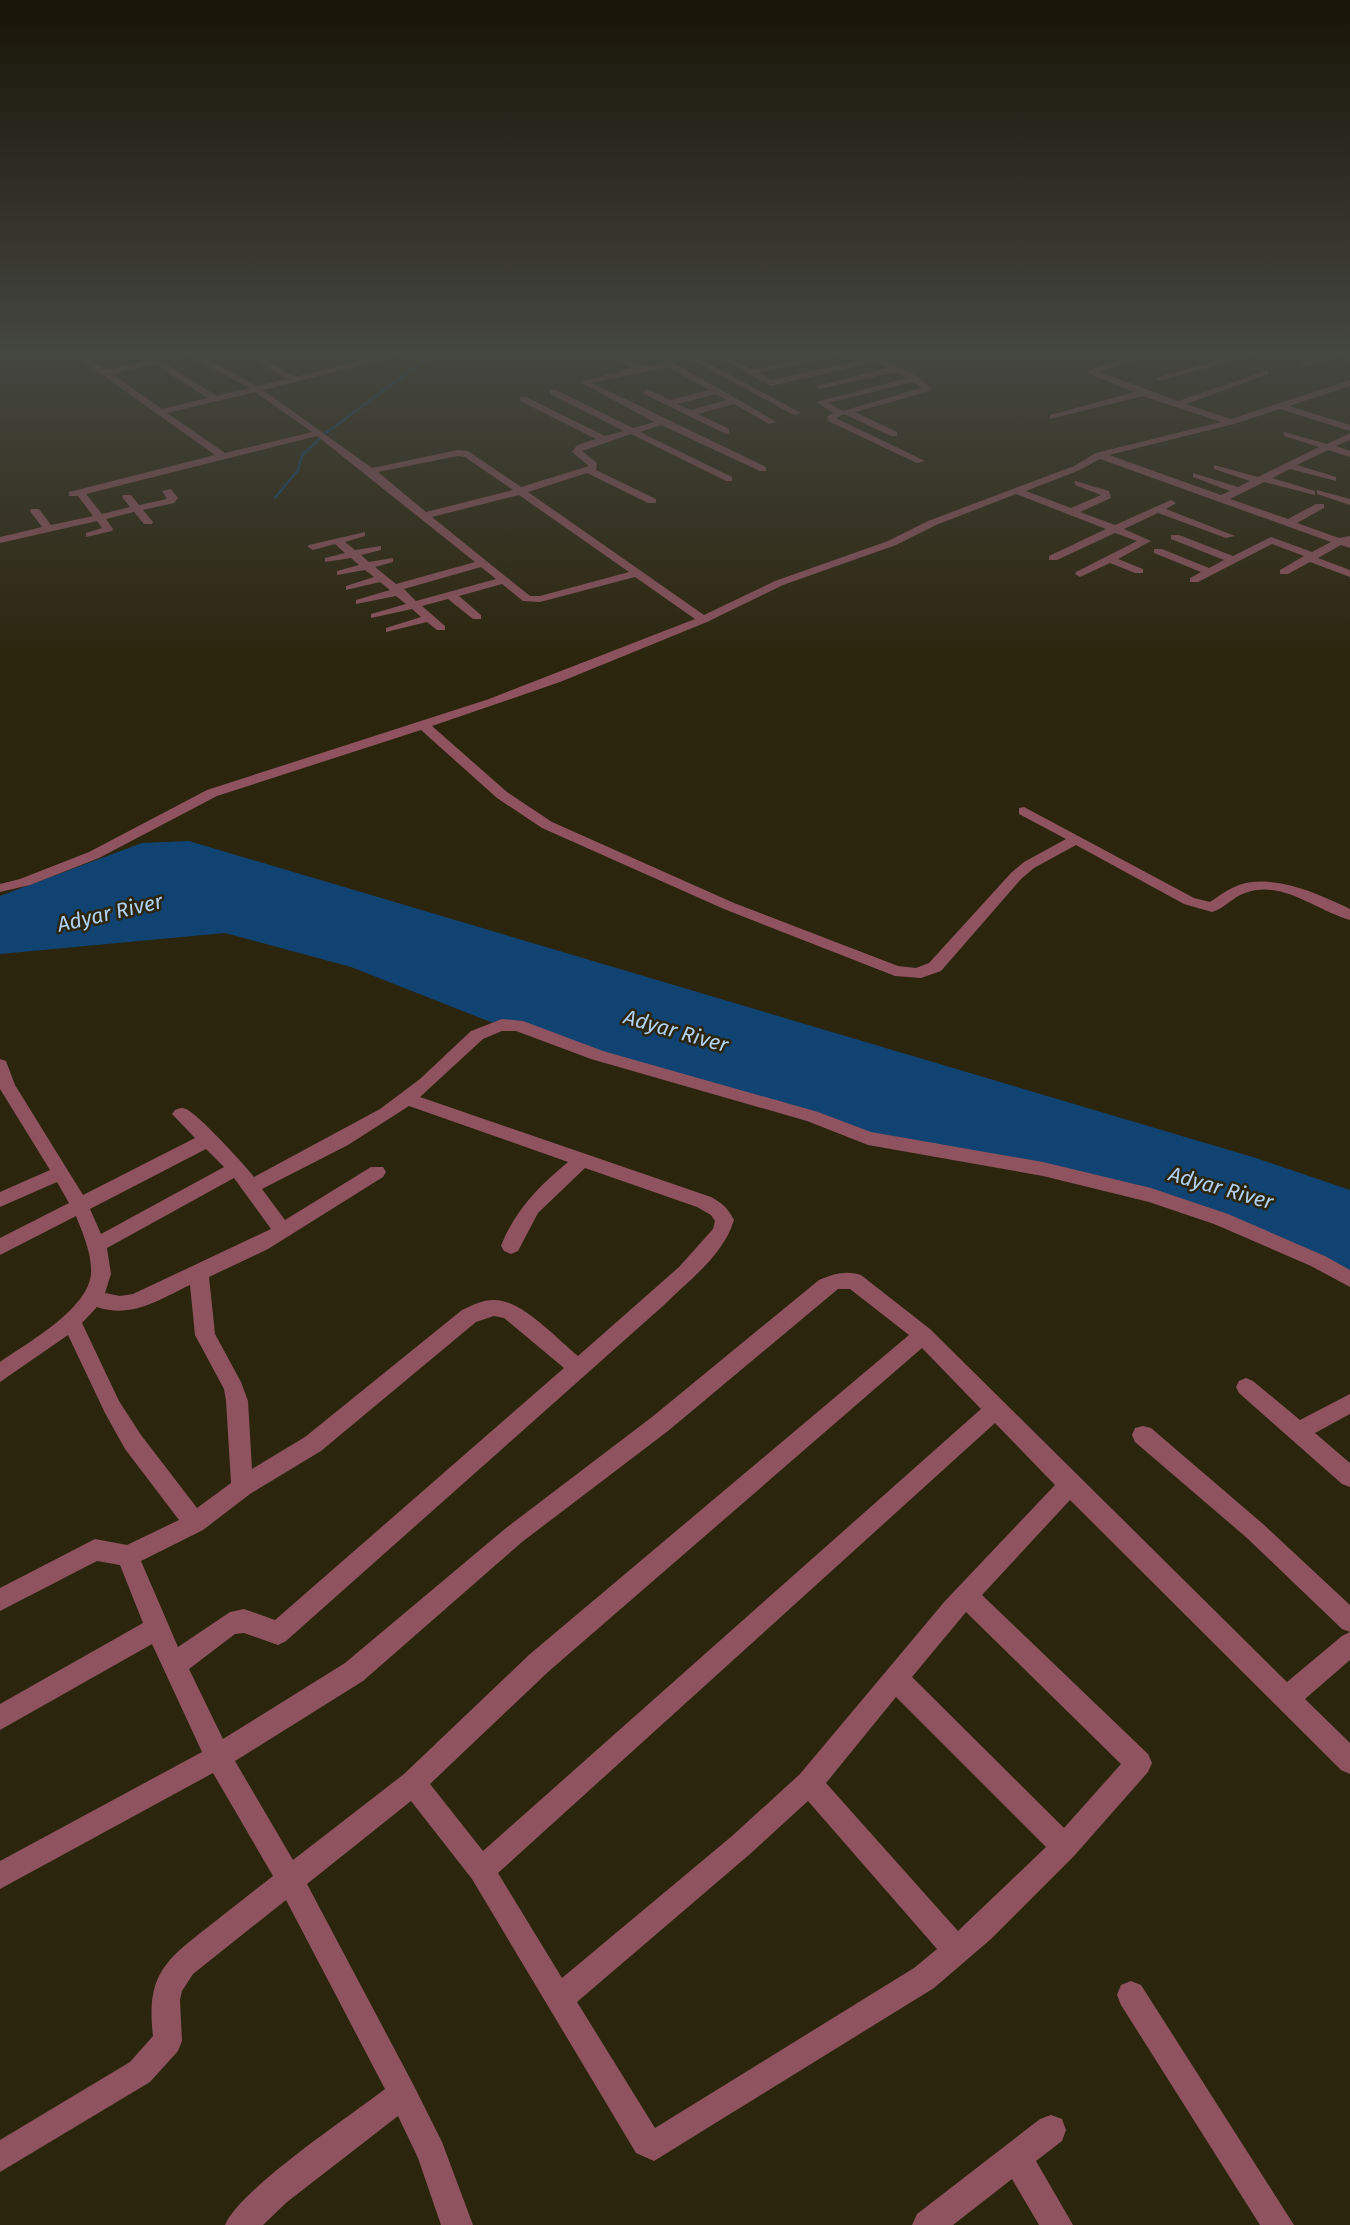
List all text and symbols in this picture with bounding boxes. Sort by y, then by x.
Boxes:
water label: Adyar River [54,888,166,938]
water label: Adyar River [620,1003,732,1059]
water label: Adyar River [1165,1160,1277,1216]

